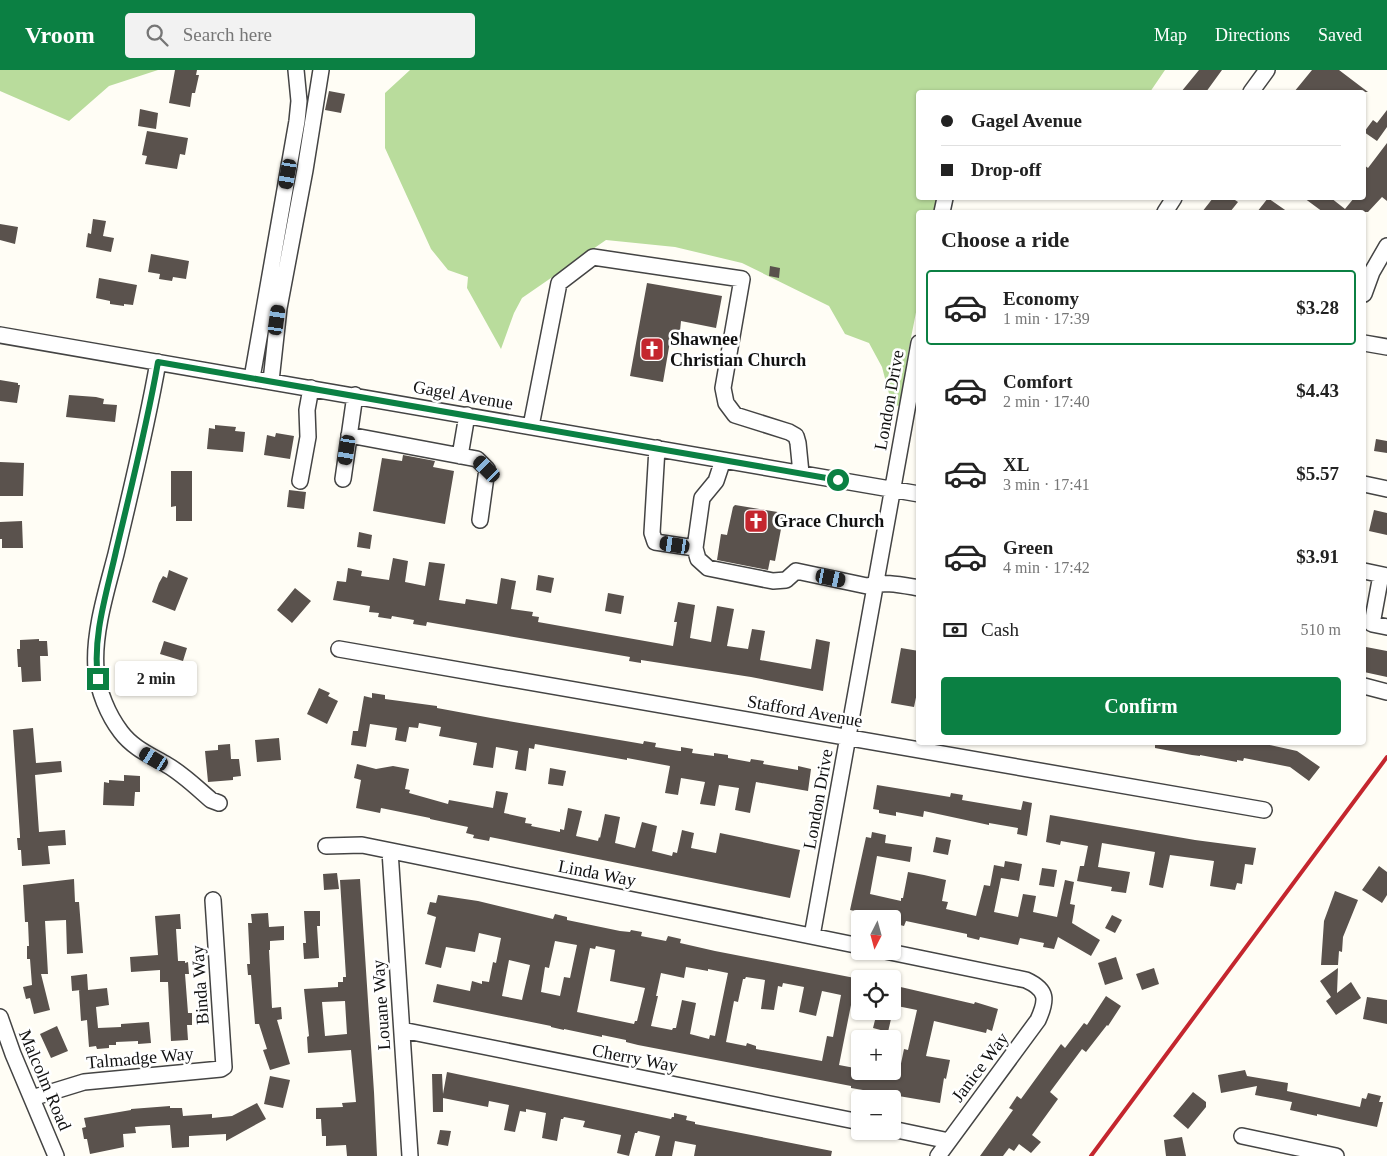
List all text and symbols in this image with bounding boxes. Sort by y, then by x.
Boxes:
search box [125,13,475,58]
icon: search [143,21,171,49]
text: Vroom [25,22,95,48]
text: Search here [183,24,272,45]
text: Map [1154,25,1187,45]
text: Directions [1215,25,1290,45]
text: Saved [1318,25,1362,45]
text: Gagel Avenue [971,110,1082,131]
car [278,158,297,190]
text: Drop-off [971,159,1041,180]
text: Choose a ride [941,227,1069,252]
icon: car [943,285,988,330]
text: Economy [1003,288,1079,309]
text: $3.28 [1296,297,1339,318]
car [267,304,286,336]
text: 1 min · 17:39 [1003,310,1090,327]
place label: Shawnee Christian Church [670,329,806,370]
church icon: Shawnee Christian Church [639,336,665,362]
street label: London Drive [870,348,908,452]
icon: car [943,368,988,413]
text: Comfort [1003,371,1073,392]
street label: Gagel Avenue [411,376,515,414]
text: $4.43 [1296,380,1339,401]
text: 2 min · 17:40 [1003,393,1090,410]
car [337,434,356,466]
icon: car [943,451,988,496]
car [471,453,502,485]
text: XL [1003,454,1029,475]
text: $5.57 [1296,463,1339,484]
route start [827,469,849,491]
text: 3 min · 17:41 [1003,476,1090,493]
church icon: Grace Church [743,508,769,534]
place label: Grace Church [774,511,884,531]
icon: car [943,534,988,579]
car [659,535,690,555]
text: Green [1003,537,1053,558]
text: $3.91 [1296,546,1339,567]
text: 4 min · 17:42 [1003,559,1090,576]
car [814,568,847,588]
icon: cash [941,616,969,644]
text: Cash [981,619,1019,640]
text: 510 m [1301,621,1341,638]
callout: 2 min [116,662,198,696]
route end [87,668,109,690]
text: 2 min [137,670,175,687]
button: Confirm [941,677,1341,735]
street label: Stafford Avenue [746,691,864,731]
car [137,745,170,773]
street label: London Drive [799,747,837,851]
street label: Linda Way [556,856,638,890]
north arrow [851,910,901,960]
map controls [851,910,901,1140]
street label: Binda Way [187,945,213,1025]
street label: Louane Way [368,959,394,1051]
button: locate [851,970,901,1020]
street label: Malcolm Road [15,1027,75,1133]
street label: Janice Way [947,1028,1013,1106]
button: + [851,1030,901,1080]
street label: Cherry Way [591,1040,679,1076]
street label: Talmadge Way [86,1043,194,1073]
button: − [851,1090,901,1140]

